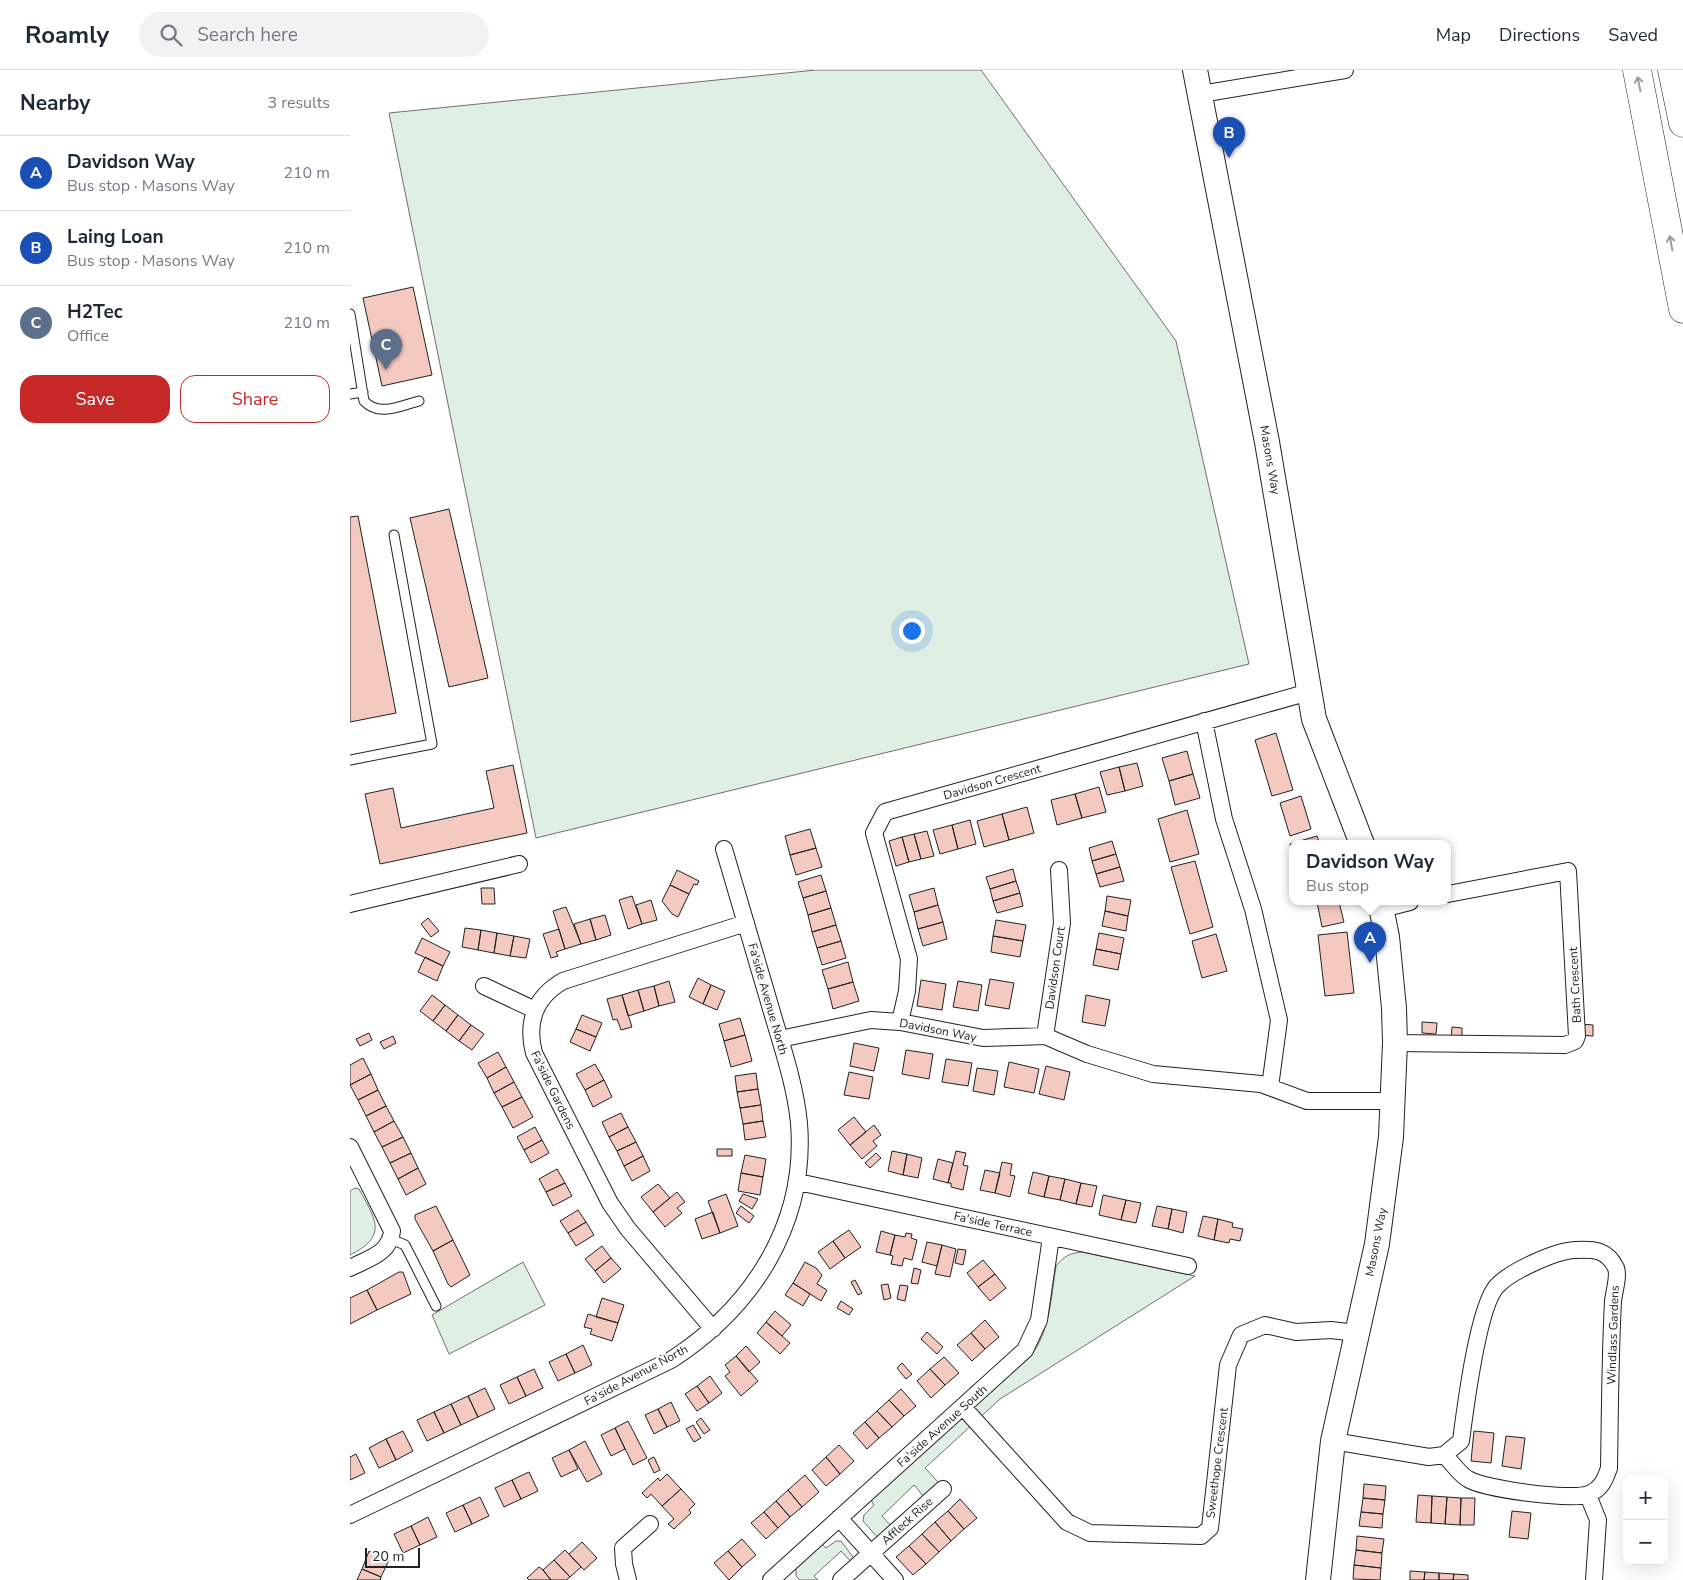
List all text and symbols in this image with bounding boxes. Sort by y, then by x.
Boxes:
search box [139,12,489,57]
text: Roamly [25,19,109,51]
icon: search [157,21,185,49]
text: Search here [197,22,298,48]
text: Map [1436,23,1471,47]
text: Directions [1499,23,1580,47]
text: Saved [1608,23,1658,47]
one-way arrow [1634,77,1644,93]
text: Nearby [20,89,90,117]
text: 3 results [268,92,330,114]
pin: B [1213,117,1245,158]
text: Davidson Way [67,149,195,175]
text: A [30,162,42,184]
text: 210 m [283,162,330,184]
text: Bus stop · Masons Way [67,175,235,197]
text: Laing Loan [67,224,164,250]
one-way arrow [1666,236,1675,252]
text: B [30,237,42,259]
text: 210 m [283,237,330,259]
text: Bus stop · Masons Way [67,250,235,272]
text: H2Tec [67,299,123,325]
text: C [31,312,41,334]
text: 210 m [283,312,330,334]
text: Office [67,325,109,347]
pin: C [370,329,402,370]
button: Save [20,375,170,423]
button: Share [180,375,330,423]
street label: Masons Way [1256,424,1284,497]
your location [899,618,925,644]
street label: Davidson Crescent [941,760,1043,804]
popup [1289,840,1451,905]
text: Davidson Way [1306,849,1434,875]
text: Bus stop [1306,875,1369,897]
pin: A [1354,922,1386,963]
street label: Davidson Court [1041,925,1069,1010]
street label: Fa'side Avenue North [744,941,792,1057]
street label: Bath Crescent [1565,946,1585,1023]
street label: Davidson Way [898,1015,979,1045]
street label: Fa'side Gardens [527,1048,579,1132]
street label: Masons Way [1361,1205,1391,1278]
street label: Fa'side Terrace [952,1208,1034,1240]
street label: Windlass Gardens [1603,1285,1623,1385]
street label: Fa'side Avenue North [581,1341,691,1409]
street label: Fa'side Avenue South [894,1381,990,1471]
street label: Sweethope Crescent [1202,1406,1232,1519]
map controls [1623,1475,1668,1565]
button: + [1623,1475,1668,1520]
street label: Affleck Rise [878,1494,936,1548]
button: − [1623,1520,1668,1565]
scale bar [365,1545,420,1568]
text: 20 m [372,1547,404,1566]

